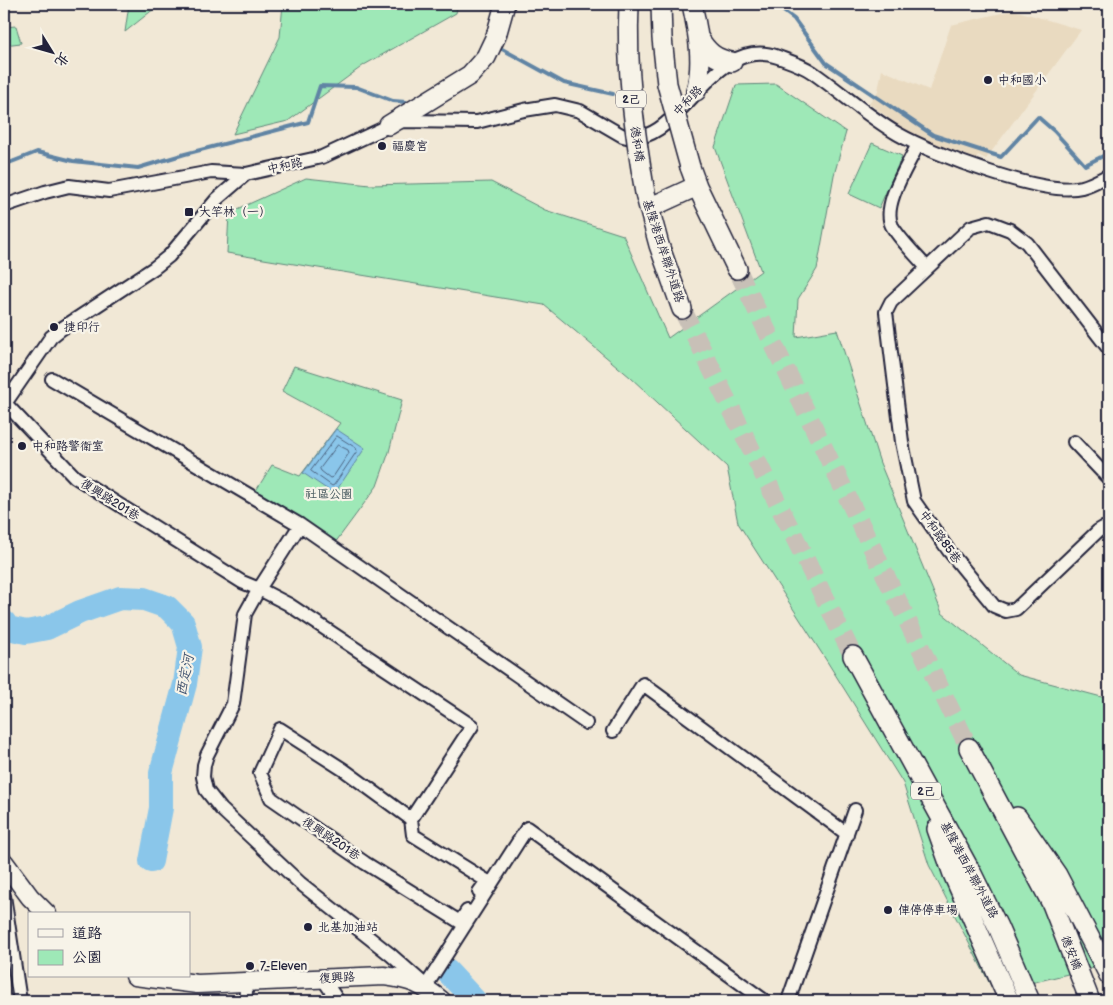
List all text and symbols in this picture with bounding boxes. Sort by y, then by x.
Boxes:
north arrow [28,28,78,78]
text: 北 [51,49,73,70]
place label: 中和國小 [998,73,1046,88]
marker: 中和國小 [982,74,994,86]
street label: 中和路 [670,83,706,119]
road number: 2己 [616,90,646,108]
street label: 德和橋 [627,125,647,163]
place label: 福慶宮 [392,139,428,154]
marker: 福慶宮 [376,140,388,152]
street label: 中和路 [266,155,304,177]
street label: 基隆港西岸聯外道路 [639,197,687,305]
place label: 大竿林（一） [199,205,271,220]
marker: 大竿林（一） [183,206,195,218]
place label: 捷印行 [64,320,100,335]
marker: 捷印行 [48,321,60,333]
place label: 中和路警衛室 [32,439,104,454]
marker: 中和路警衛室 [16,440,28,452]
street label: 復興路201巷 [78,476,142,524]
park label: 社區公園 [305,487,353,502]
street label: 中和路85巷 [916,508,964,566]
water label: 西定河 [173,651,198,697]
road number: 2己 [911,782,941,799]
street label: 復興路201巷 [299,814,363,864]
street label: 基隆港西岸聯外道路 [937,819,1001,921]
place label: 俥停停車場 [898,903,958,918]
marker: 俥停停車場 [882,904,894,916]
legend [28,912,190,978]
place label: 北基加油站 [318,920,378,935]
marker: 北基加油站 [302,921,314,933]
text: 道路 [72,924,102,943]
street label: 德安橋 [1057,933,1085,973]
text: 公園 [72,948,102,967]
place label: 7-Eleven [260,959,308,974]
marker: 7-Eleven [244,960,256,972]
street label: 復興路 [319,970,355,986]

